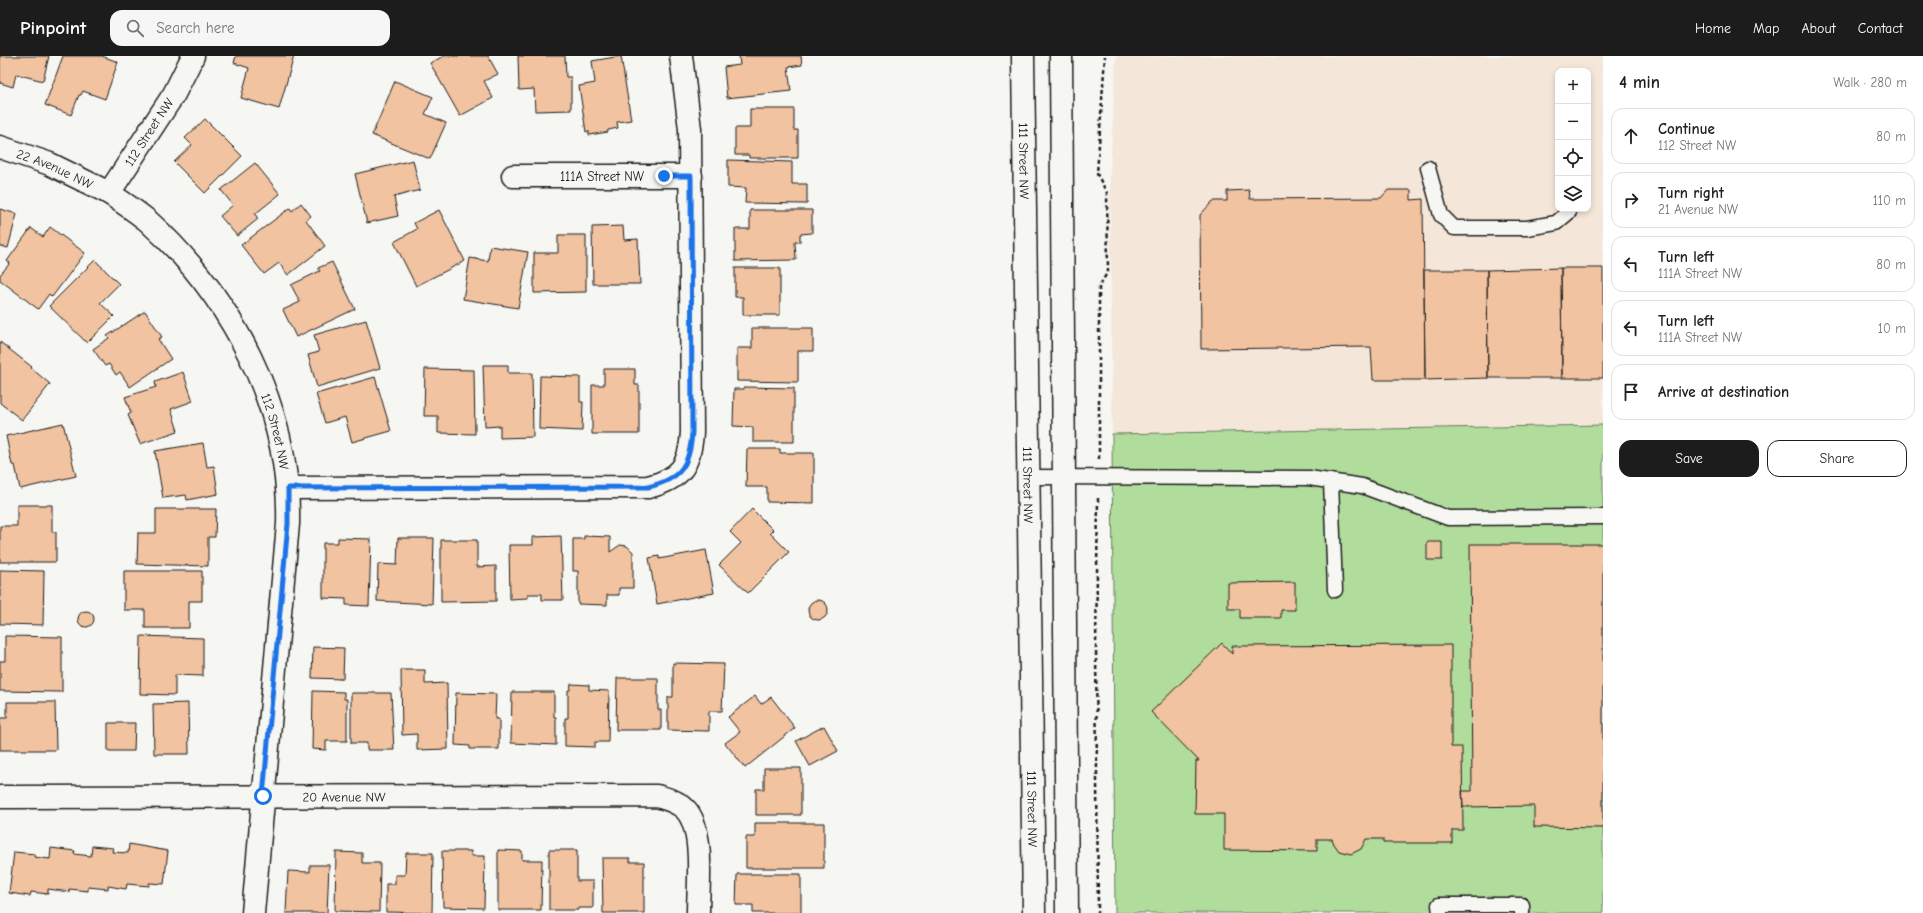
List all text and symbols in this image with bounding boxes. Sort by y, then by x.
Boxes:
search box [110,10,390,46]
text: Pinpoint [20,17,86,39]
icon: search [124,17,146,39]
text: Search here [156,19,234,37]
text: Home [1695,20,1731,37]
text: Map [1753,20,1779,37]
text: About [1801,20,1836,37]
text: Contact [1858,20,1903,37]
map controls [1555,68,1591,212]
button: + [1555,68,1591,104]
text: 4 min [1619,73,1660,92]
text: Walk · 280 m [1833,75,1907,90]
street label: 112 Street NW [121,95,177,169]
button: − [1555,104,1591,140]
text: Continue [1658,120,1715,138]
street label: 111 Street NW [1016,123,1032,200]
icon: ahead [1620,125,1642,147]
text: 80 m [1876,129,1906,144]
text: 112 Street NW [1658,138,1736,153]
button: locate [1555,140,1591,176]
street label: 22 Avenue NW [15,146,96,192]
route end [655,167,673,185]
street label: 111A Street NW [560,169,645,184]
button: layers [1555,176,1591,212]
text: Turn right [1658,184,1724,202]
icon: right [1620,189,1642,211]
text: 110 m [1873,193,1906,208]
text: 21 Avenue NW [1658,202,1738,217]
text: Turn left [1658,248,1714,266]
icon: left [1620,253,1642,275]
text: 80 m [1876,257,1906,272]
text: 111A Street NW [1658,266,1742,281]
text: Turn left [1658,312,1714,330]
icon: left [1620,317,1642,339]
text: 10 m [1878,321,1906,336]
text: 111A Street NW [1658,330,1742,345]
icon: arrive [1620,381,1642,403]
text: Arrive at destination [1658,383,1789,401]
street label: 112 Street NW [259,391,292,471]
button: Save [1619,440,1759,477]
button: Share [1767,440,1907,477]
street label: 111 Street NW [1021,447,1037,524]
street label: 111 Street NW [1025,771,1041,848]
route start [254,787,272,805]
street label: 20 Avenue NW [303,789,386,804]

